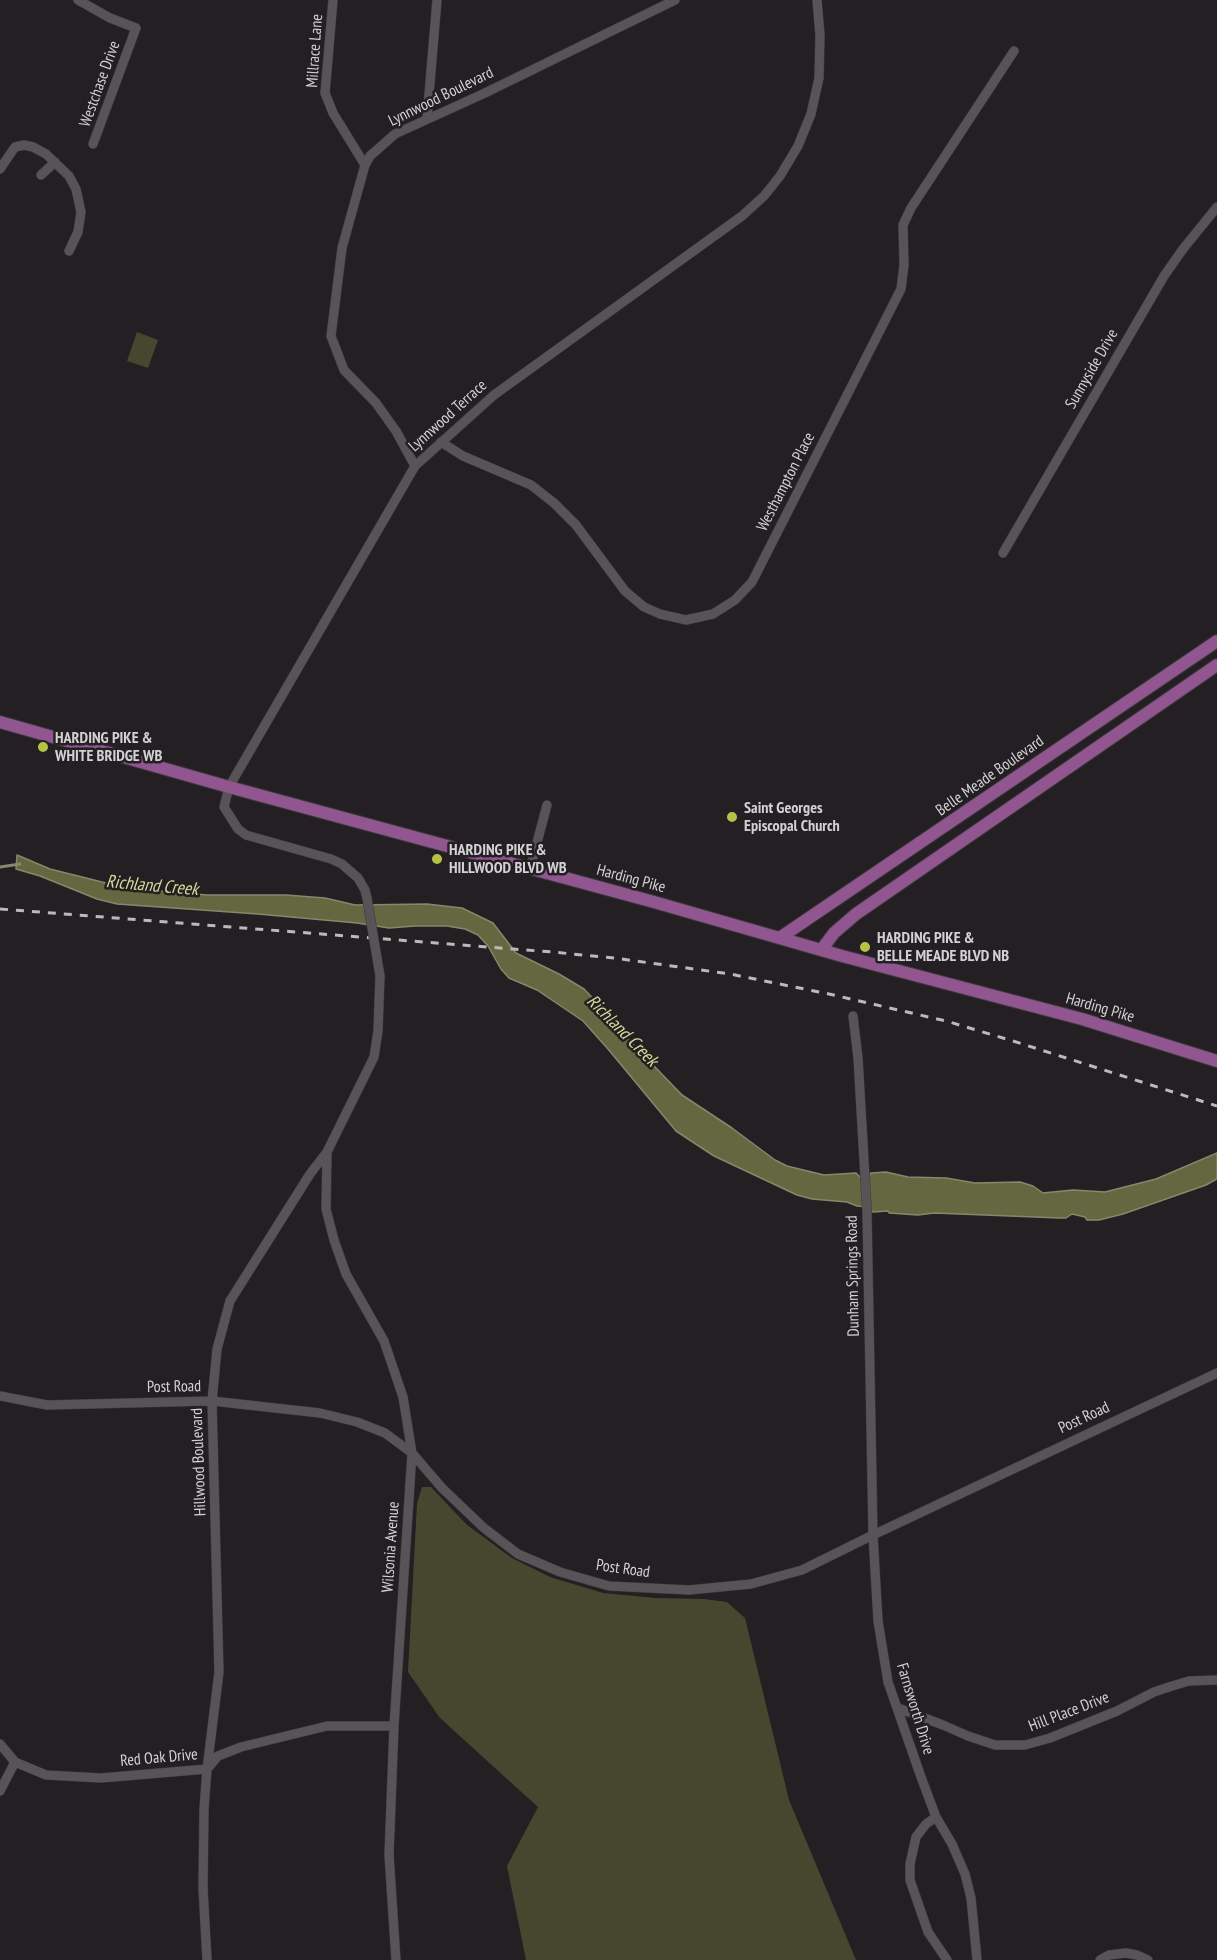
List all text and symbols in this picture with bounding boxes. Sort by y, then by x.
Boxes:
street label: Millrace Lane [303,14,327,88]
street label: Westchase Drive [76,38,124,130]
street label: Lynnwood Boulevard [385,63,497,131]
street label: Sunnyside Drive [1062,326,1122,412]
street label: Lynnwood Terrace [405,376,491,456]
street label: Westhampton Place [753,429,819,535]
place label: HARDING PIKE & WHITE BRIDGE WB [55,728,162,766]
street label: Belle Meade Boulevard [932,732,1048,820]
marker: HARDING PIKE & WHITE BRIDGE WB [36,740,50,754]
place label: Saint Georges Episcopal Church [744,798,840,836]
marker: Saint Georges Episcopal Church [725,810,739,824]
place label: HARDING PIKE & HILLWOOD BLVD WB [449,840,567,878]
marker: HARDING PIKE & HILLWOOD BLVD WB [430,852,444,866]
street label: Harding Pike [594,861,668,897]
water label: Richland Creek [105,871,199,901]
place label: HARDING PIKE & BELLE MEADE BLVD NB [877,928,1009,966]
marker: HARDING PIKE & BELLE MEADE BLVD NB [858,940,872,954]
street label: Harding Pike [1064,989,1136,1027]
water label: Richland Creek [582,991,662,1071]
street label: Dunham Springs Road [842,1215,864,1337]
street label: Post Road [147,1377,201,1397]
street label: Post Road [1055,1398,1113,1438]
street label: Hillwood Boulevard [188,1408,210,1516]
street label: Wilsonia Avenue [378,1501,404,1593]
street label: Post Road [595,1556,651,1582]
street label: Farnsworth Drive [892,1661,938,1757]
street label: Hill Place Drive [1026,1688,1112,1736]
street label: Red Oak Drive [119,1745,199,1771]

